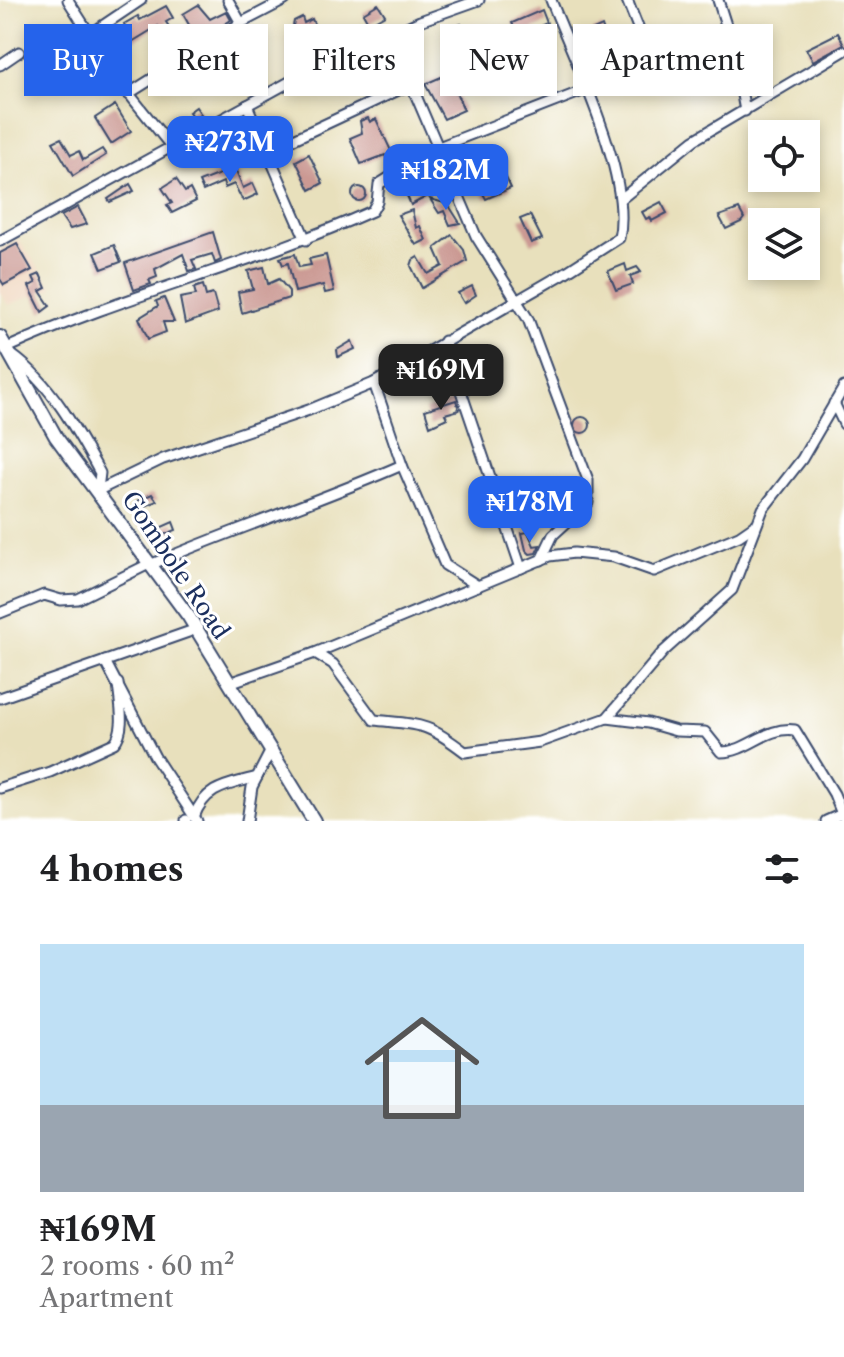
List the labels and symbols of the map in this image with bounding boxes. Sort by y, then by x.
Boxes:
pin: ₦273M [174,116,286,184]
pin: ₦182M [390,144,502,212]
pin: ₦169M [385,344,497,412]
pin: ₦178M [474,476,586,544]
street label: Gombole Road [116,486,236,645]

